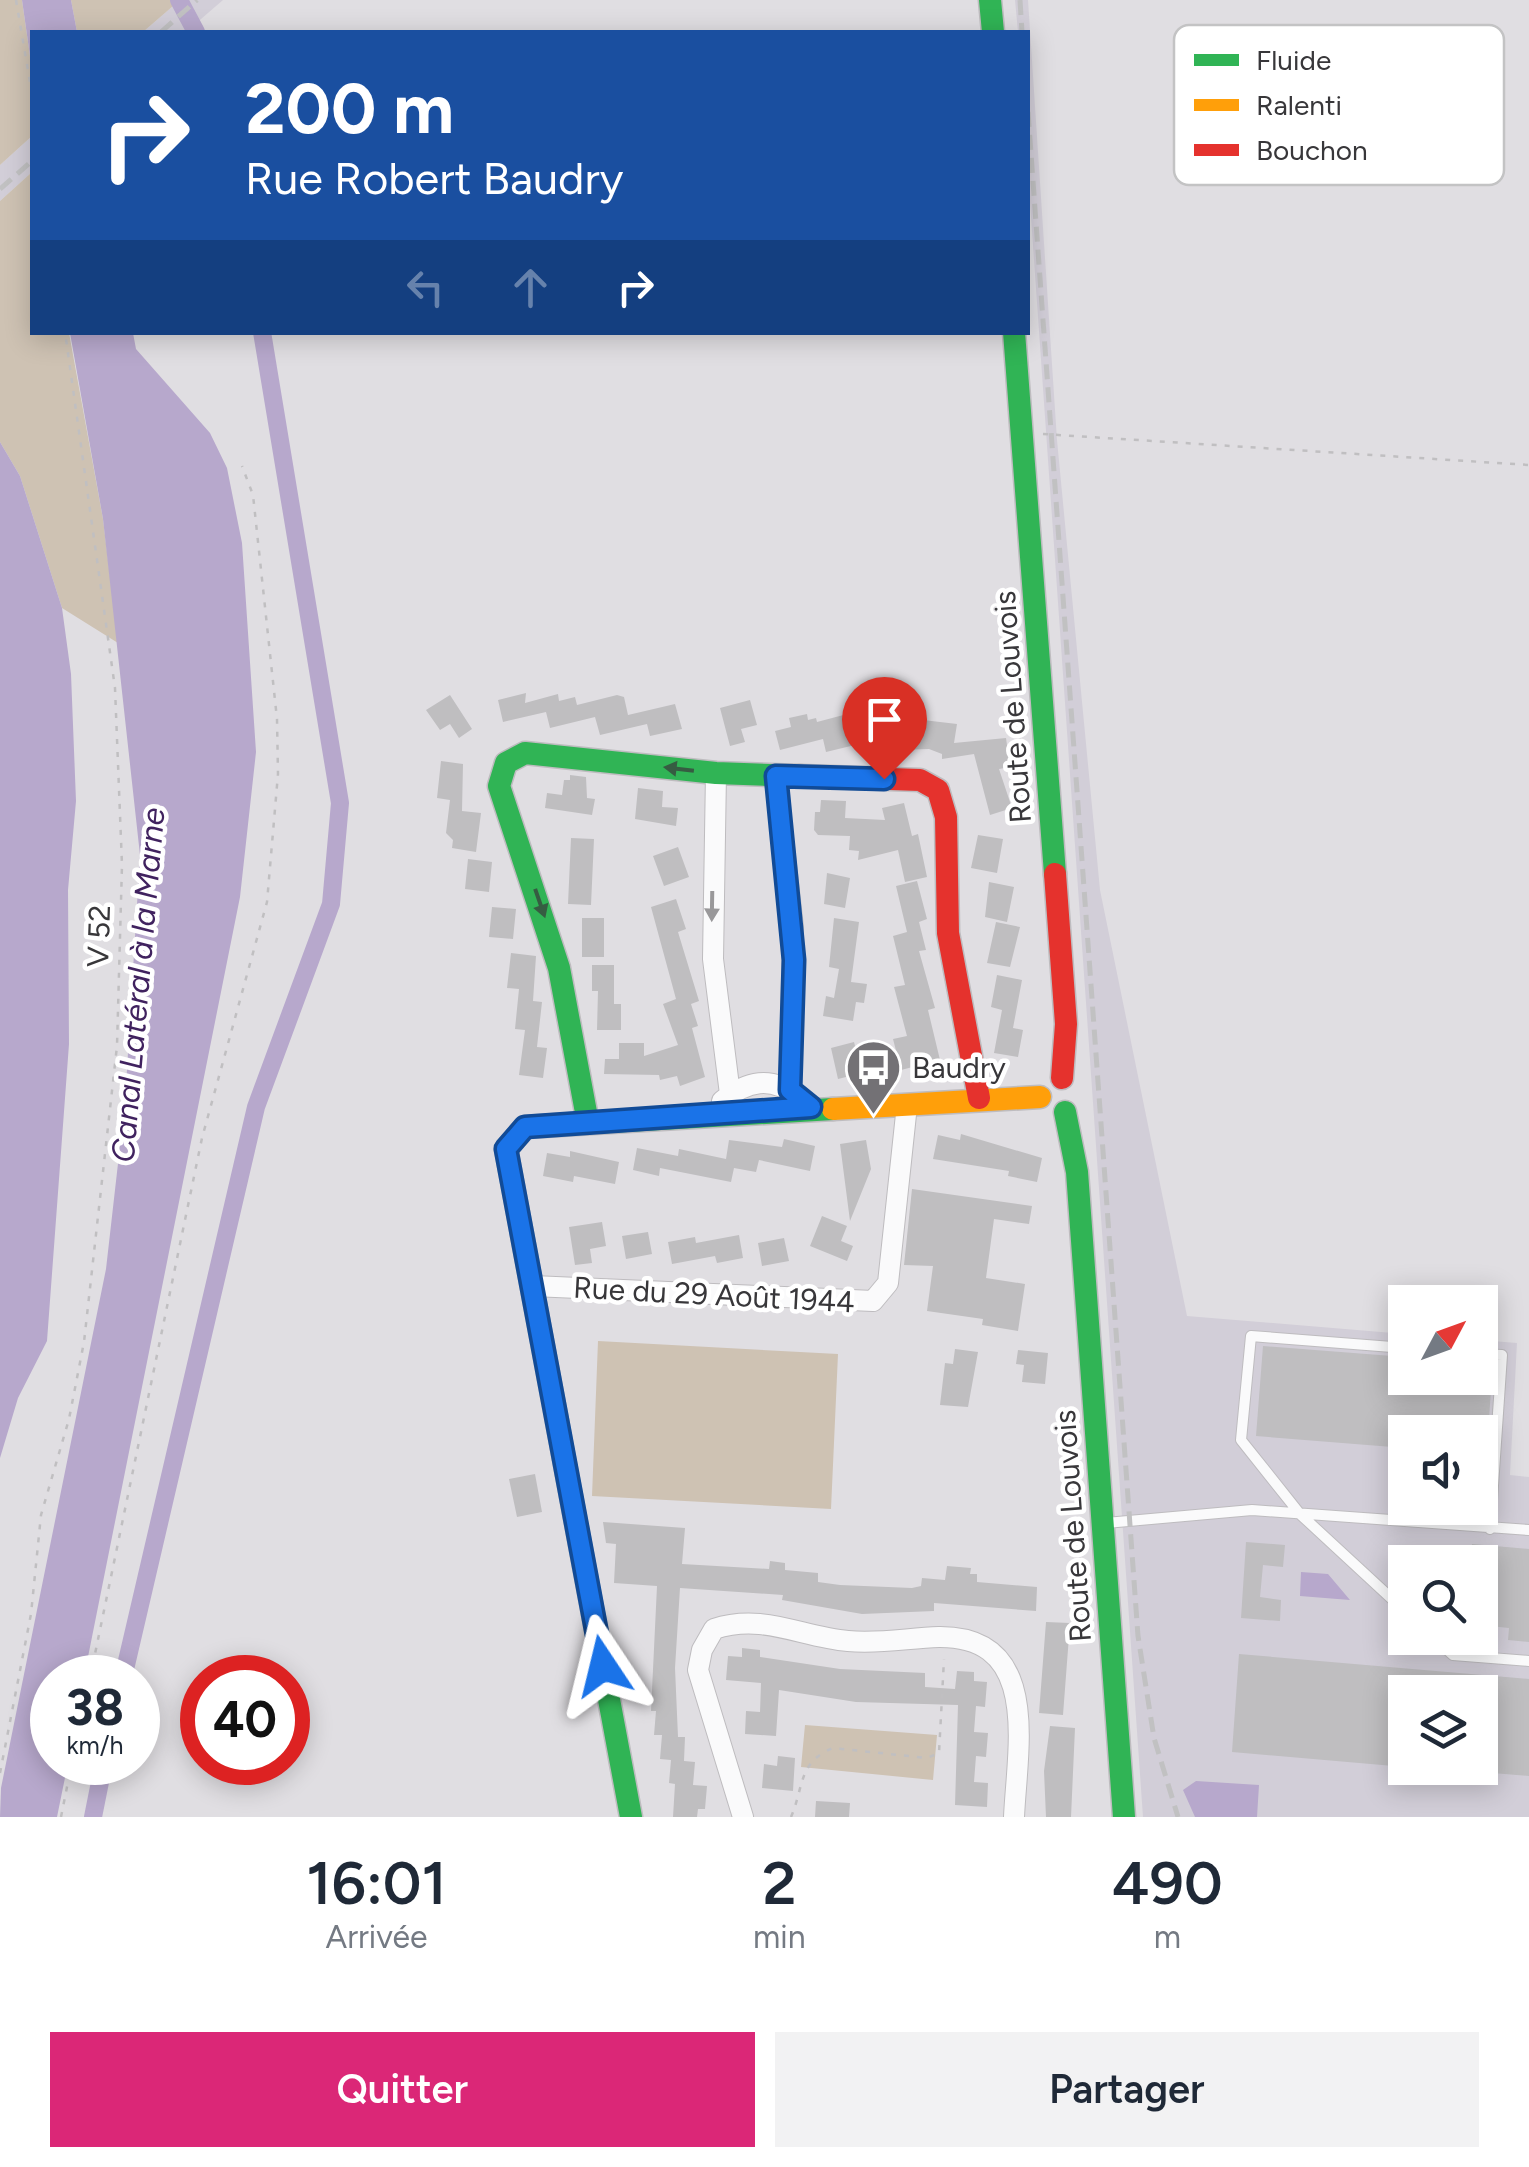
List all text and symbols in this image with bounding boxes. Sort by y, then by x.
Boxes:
legend [1174,25,1504,185]
text: Fluide [1256,43,1331,77]
text: 200 m [245,66,454,151]
icon: right [80,70,210,200]
text: Ralenti [1256,88,1342,122]
text: Bouchon [1256,133,1368,167]
text: Rue Robert Baudry [245,151,623,205]
icon: left [398,260,453,315]
icon: ahead [503,260,558,315]
icon: right [608,260,663,315]
street label: Route de Louvois [986,590,1039,824]
pin [842,677,927,780]
icon: arrive [857,692,912,747]
one-way arrow [662,761,694,777]
water label: Canal Latéral à la Marne [104,806,172,1164]
one-way arrow [533,889,548,919]
one-way arrow [704,890,720,922]
street label: V 52 [79,904,118,968]
bus stop icon: Baudry [843,1038,903,1117]
place label: Baudry [912,1049,1006,1086]
street label: Rue du 29 Août 1944 [572,1269,856,1320]
north arrow [1388,1285,1498,1395]
map controls [1388,1285,1498,1785]
street label: Route de Louvois [1046,1409,1099,1643]
button: sound [1388,1415,1498,1525]
button: search [1388,1545,1498,1655]
position arrow [551,1614,655,1718]
speed limit sign: 40 [180,1655,310,1785]
button: layers [1388,1675,1498,1785]
text: 38 [66,1677,124,1738]
text: km/h [66,1730,124,1760]
text: 16:01 [306,1847,447,1919]
text: 2 [762,1847,796,1919]
text: 490 [1112,1847,1223,1919]
text: Arrivée [326,1918,427,1956]
text: min [753,1918,806,1956]
text: m [1154,1918,1181,1956]
button: Quitter [50,2032,755,2147]
button: Partager [775,2032,1479,2147]

